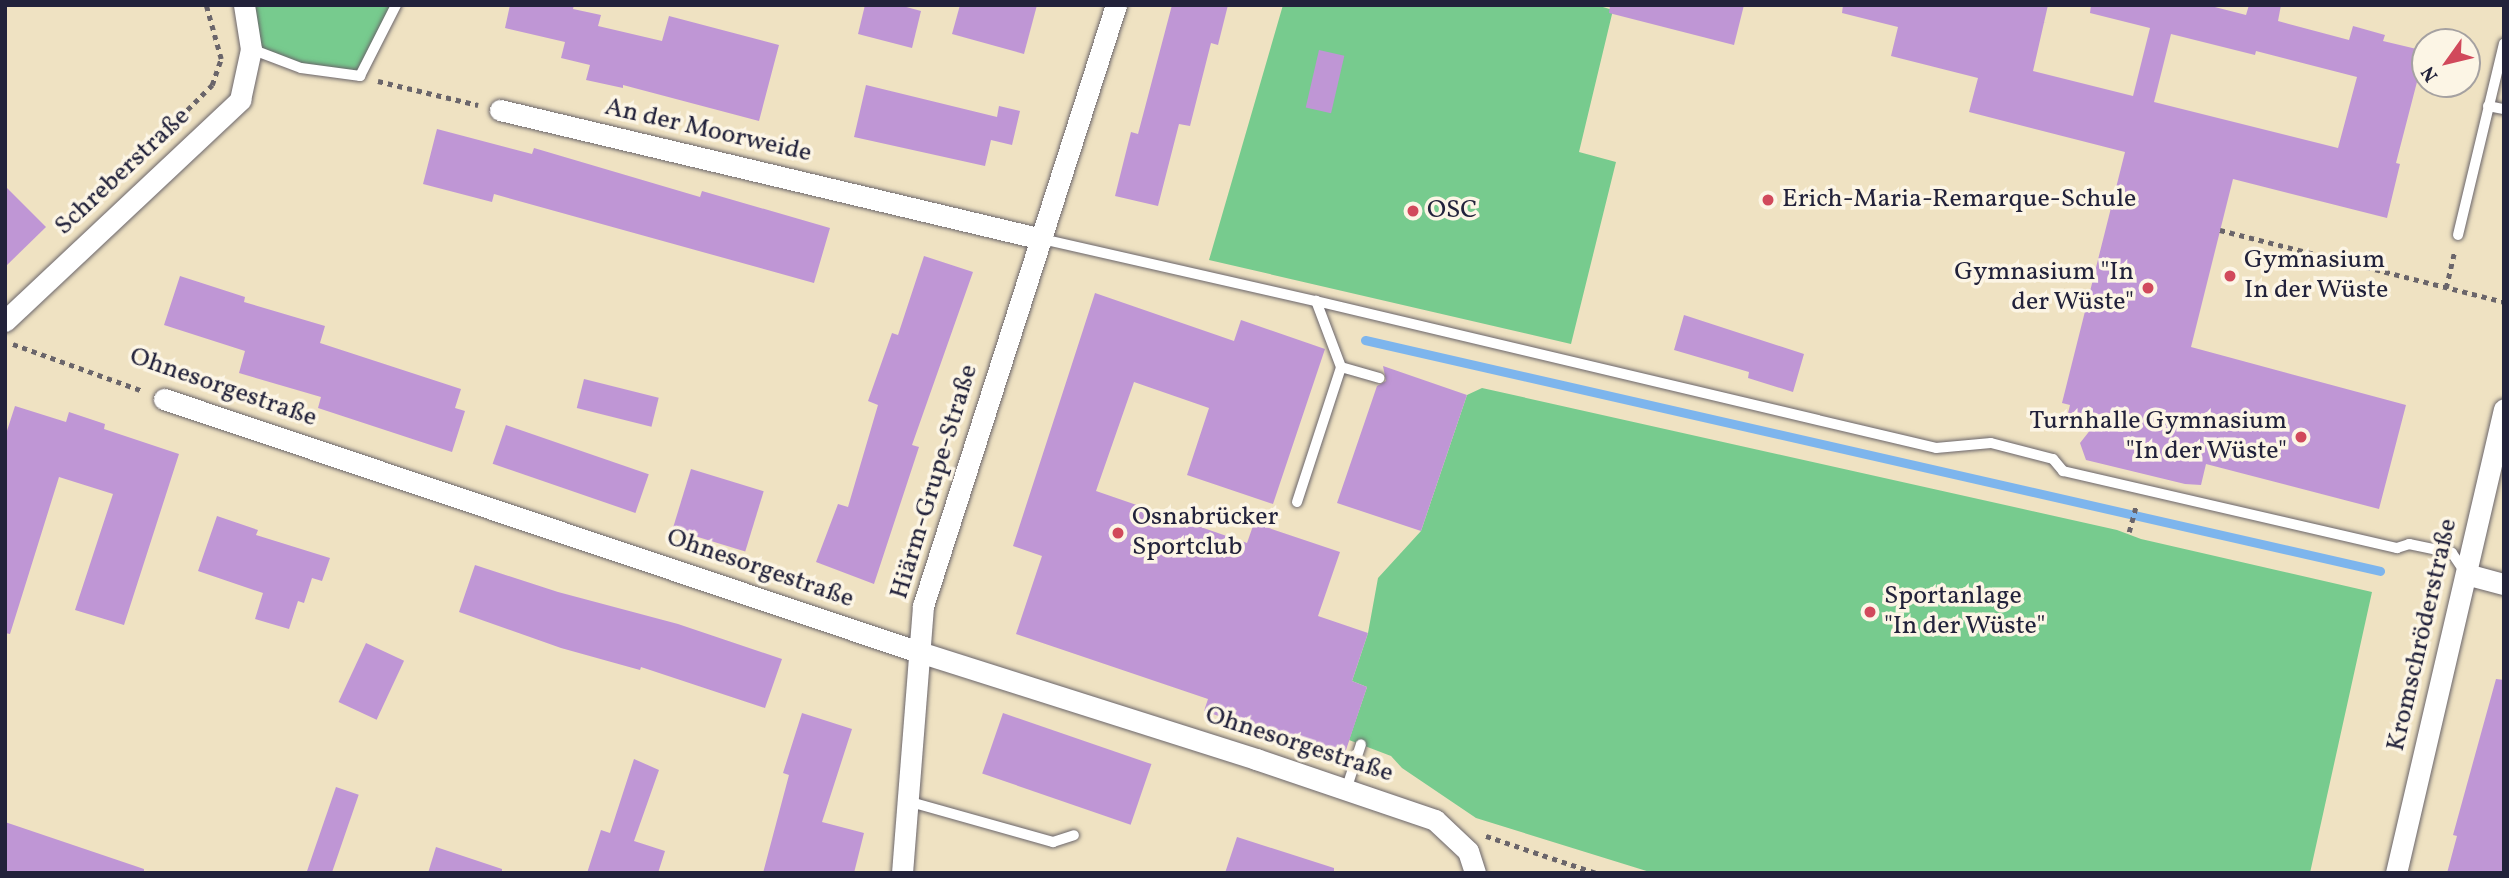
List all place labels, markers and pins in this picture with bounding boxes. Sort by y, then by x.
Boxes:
place label: Erich-Maria-Remarque-Schule [1782,184,2136,216]
marker: Erich-Maria-Remarque-Schule [1760,192,1776,208]
place label: OSC [1427,195,1477,227]
marker: OSC [1405,203,1421,219]
place label: Gymnasium In der Wüste [2244,245,2389,306]
place label: Gymnasium "In der Wüste" [1954,257,2134,318]
marker: Gymnasium In der Wüste [2222,268,2238,284]
marker: Gymnasium "In der Wüste" [2140,280,2156,296]
place label: Turnhalle Gymnasium "In der Wüste" [2029,406,2287,467]
marker: Turnhalle Gymnasium "In der Wüste" [2293,429,2309,445]
place label: Osnabrücker Sportclub [1132,502,1278,564]
marker: Osnabrücker Sportclub [1110,525,1126,541]
place label: Sportanlage "In der Wüste" [1884,581,2046,642]
marker: Sportanlage "In der Wüste" [1862,604,1878,620]

